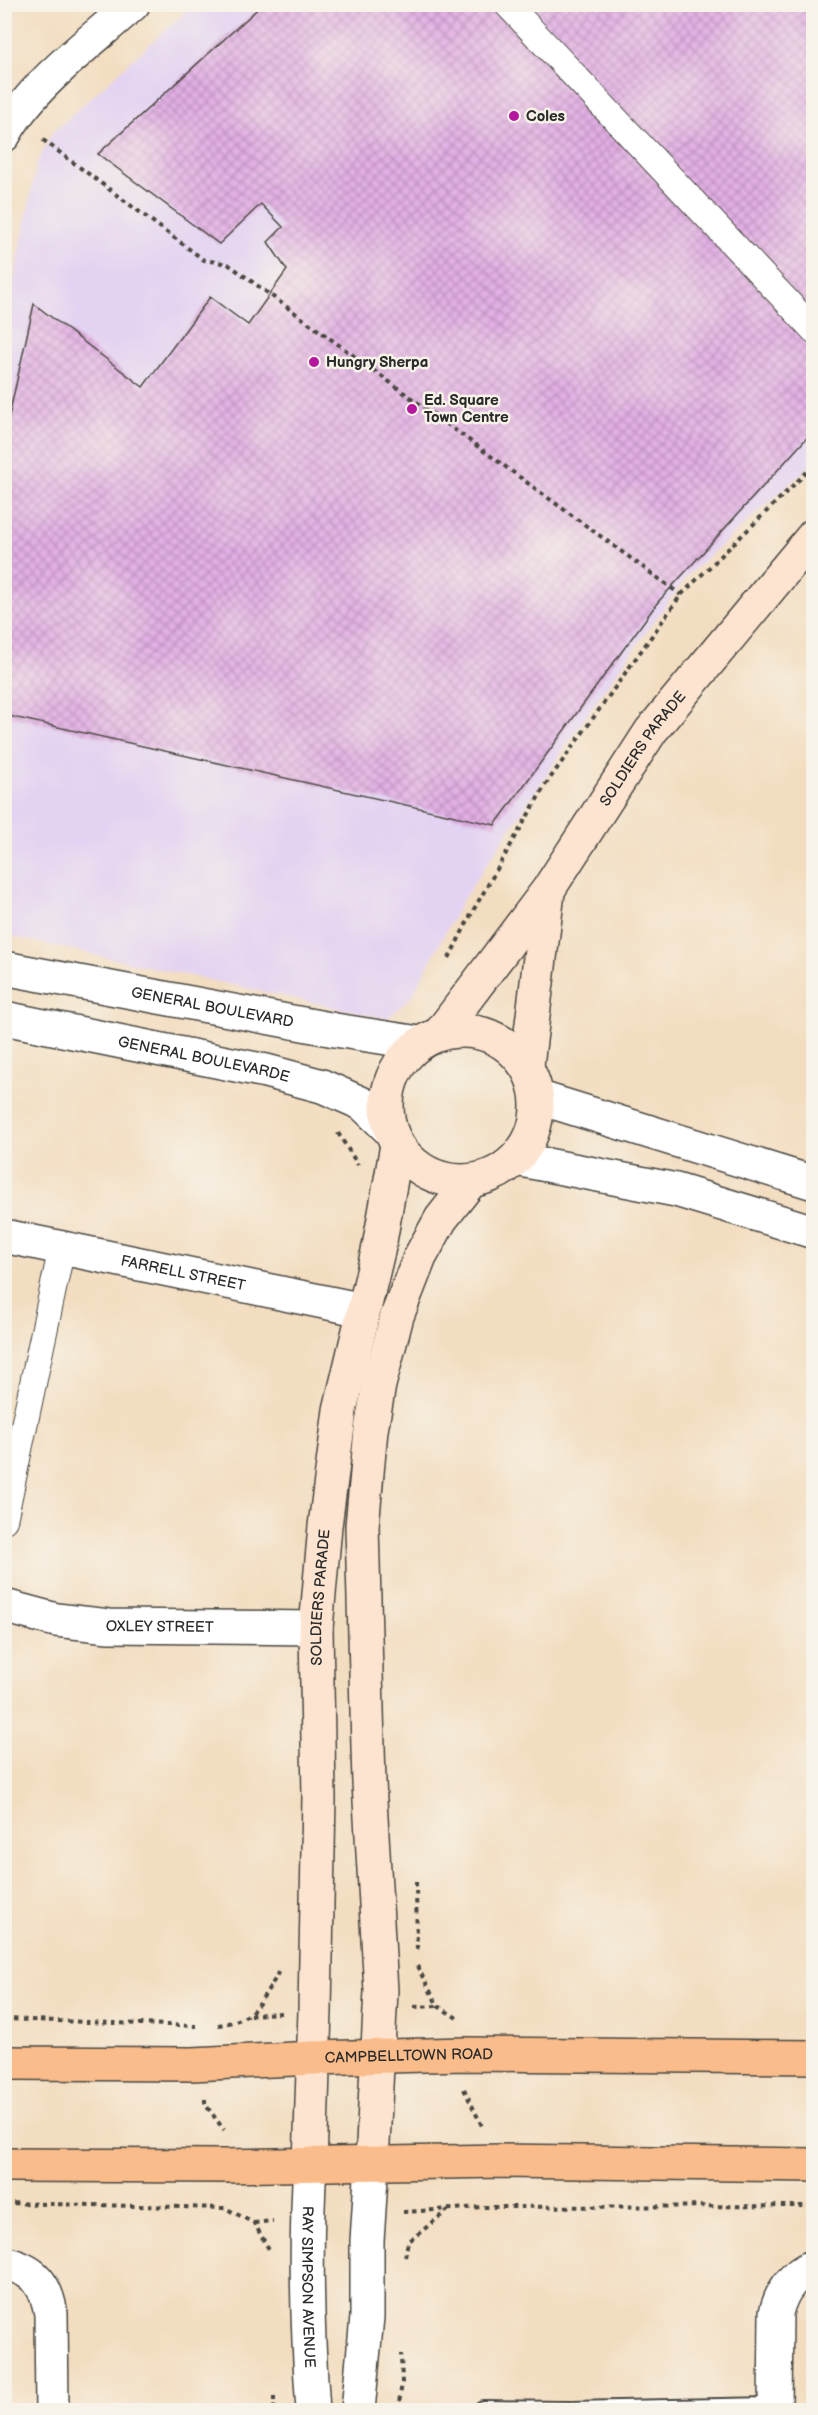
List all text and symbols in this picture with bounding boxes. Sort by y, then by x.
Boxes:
place label: Coles [526,107,565,126]
marker: Coles [507,109,521,123]
place label: Hungry Sherpa [326,353,428,372]
marker: Hungry Sherpa [307,355,321,369]
place label: Ed. Square Town Centre [424,391,509,427]
marker: Ed. Square Town Centre [405,402,419,416]
street label: SOLDIERS PARADE [595,687,690,810]
street label: GENERAL BOULEVARD [130,983,295,1032]
street label: GENERAL BOULEVARDE [116,1032,292,1086]
street label: FARRELL STREET [119,1251,247,1295]
street label: SOLDIERS PARADE [306,1528,334,1666]
street label: OXLEY STREET [106,1616,214,1637]
street label: CAMPBELLTOWN ROAD [324,2044,493,2067]
street label: RAY SIMPSON AVENUE [298,2206,320,2369]

